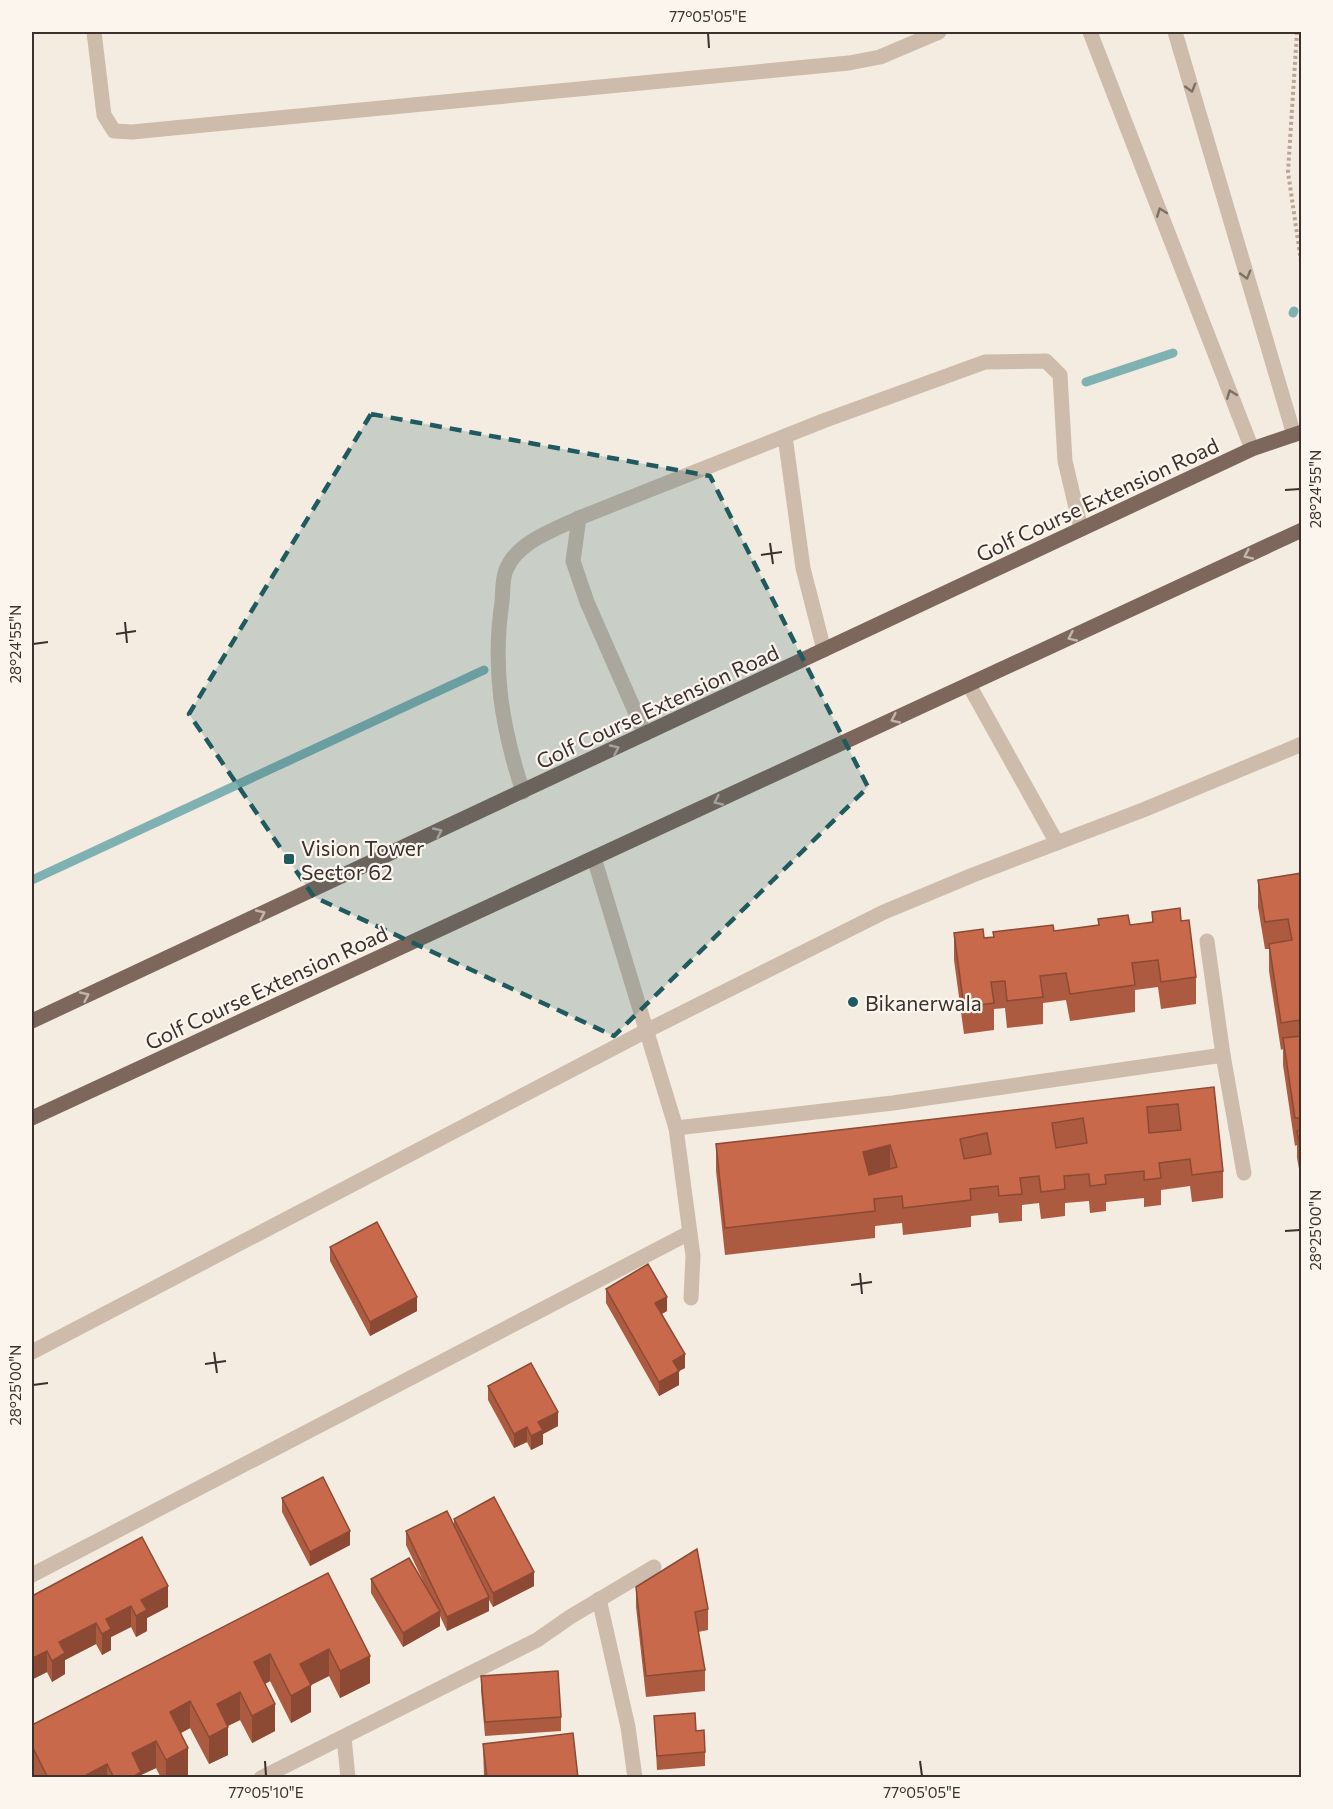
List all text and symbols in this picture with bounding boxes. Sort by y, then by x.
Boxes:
text: 77°05'05"E [669,7,747,25]
one-way arrow [1184,82,1196,93]
one-way arrow [1155,207,1168,218]
one-way arrow [1239,270,1252,280]
one-way arrow [1226,389,1238,400]
street label: Golf Course Extension Road [972,432,1222,566]
text: 28°24'55"N [1306,450,1324,528]
one-way arrow [1244,548,1255,560]
text: 28°24'55"N [6,605,24,683]
one-way arrow [1067,630,1078,642]
street label: Golf Course Extension Road [532,639,782,773]
one-way arrow [890,712,901,724]
one-way arrow [608,744,619,756]
one-way arrow [713,794,724,806]
one-way arrow [432,827,443,839]
place label: Vision Tower Sector 62 [301,835,424,884]
marker: Vision Tower Sector 62 [282,852,296,866]
one-way arrow [255,909,266,921]
street label: Golf Course Extension Road [141,920,391,1054]
place label: Bikanerwala [865,990,982,1015]
one-way arrow [78,992,89,1004]
marker: Bikanerwala [846,995,860,1009]
text: 28°25'00"N [1306,1190,1324,1270]
text: 28°25'00"N [6,1345,24,1425]
text: 77°05'10"E [228,1783,304,1801]
text: 77°05'05"E [883,1783,961,1801]

